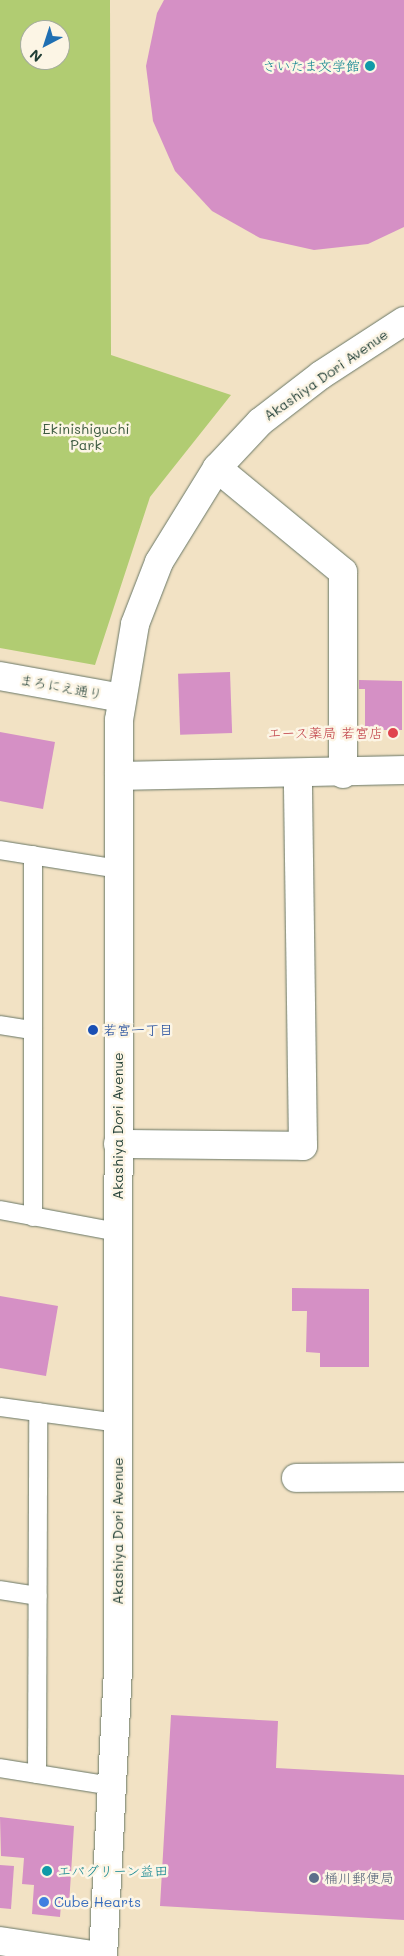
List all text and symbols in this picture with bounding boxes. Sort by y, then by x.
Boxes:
north arrow [20,20,70,70]
text: N [26,45,46,67]
place label: さいたま文学館 [262,58,360,74]
marker: さいたま文学館 [364,60,376,72]
street label: Akashiya Dori Avenue [261,326,391,424]
park label: Ekinishiguchi Park [43,421,129,454]
street label: まろにえ通り [18,671,104,703]
place label: エース薬局 若宮店 [267,725,383,741]
marker: エース薬局 若宮店 [387,727,399,739]
place label: 若宮一丁目 [103,1022,173,1038]
marker: 若宮一丁目 [87,1024,99,1036]
street label: Akashiya Dori Avenue [110,1052,126,1200]
street label: Akashiya Dori Avenue [110,1457,126,1605]
place label: エバグリーン益田 [57,1863,169,1879]
marker: エバグリーン益田 [41,1865,53,1877]
place label: 桶川郵便局 [324,1870,394,1886]
marker: 桶川郵便局 [308,1872,320,1884]
place label: Cube Hearts [54,1894,141,1910]
marker: Cube Hearts [38,1896,50,1908]

